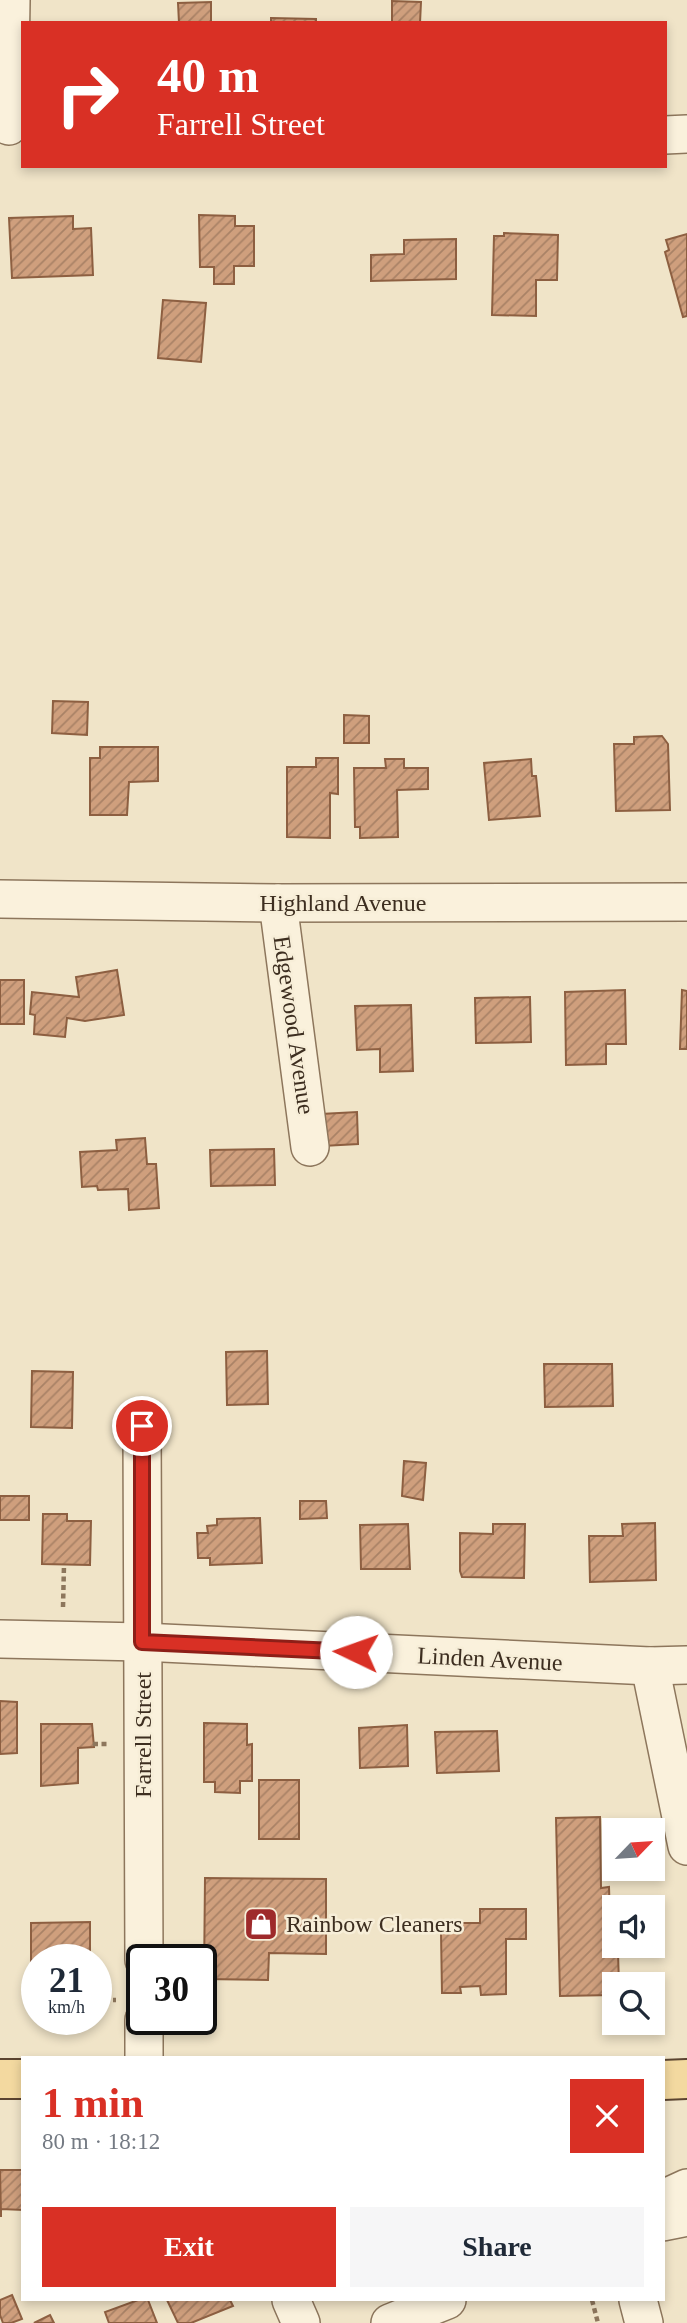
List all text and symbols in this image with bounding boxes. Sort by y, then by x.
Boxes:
text: 40 m [157,48,259,103]
icon: right [42,49,133,140]
text: Farrell Street [157,106,325,142]
street label: Highland Avenue [260,890,426,916]
street label: Edgewood Avenue [269,934,319,1116]
pin [112,1396,172,1456]
icon: arrive [123,1407,161,1445]
position arrow [319,1615,393,1689]
street label: Linden Avenue [417,1642,563,1676]
street label: Farrell Street [130,1672,156,1798]
north arrow [602,1818,665,1881]
map controls [602,1818,665,2035]
button: sound [602,1895,665,1958]
shop icon: Rainbow Cleaners [242,1905,280,1943]
place label: Rainbow Cleaners [286,1911,463,1937]
speed limit sign: 30 [126,1944,217,2035]
text: 21 [49,1961,84,2000]
button: search [602,1972,665,2035]
text: km/h [48,1997,85,2017]
button: close [570,2079,644,2153]
text: 1 min [42,2080,144,2126]
text: 80 m · 18:12 [42,2129,160,2154]
button: Exit [42,2207,336,2287]
button: Share [350,2207,644,2287]

